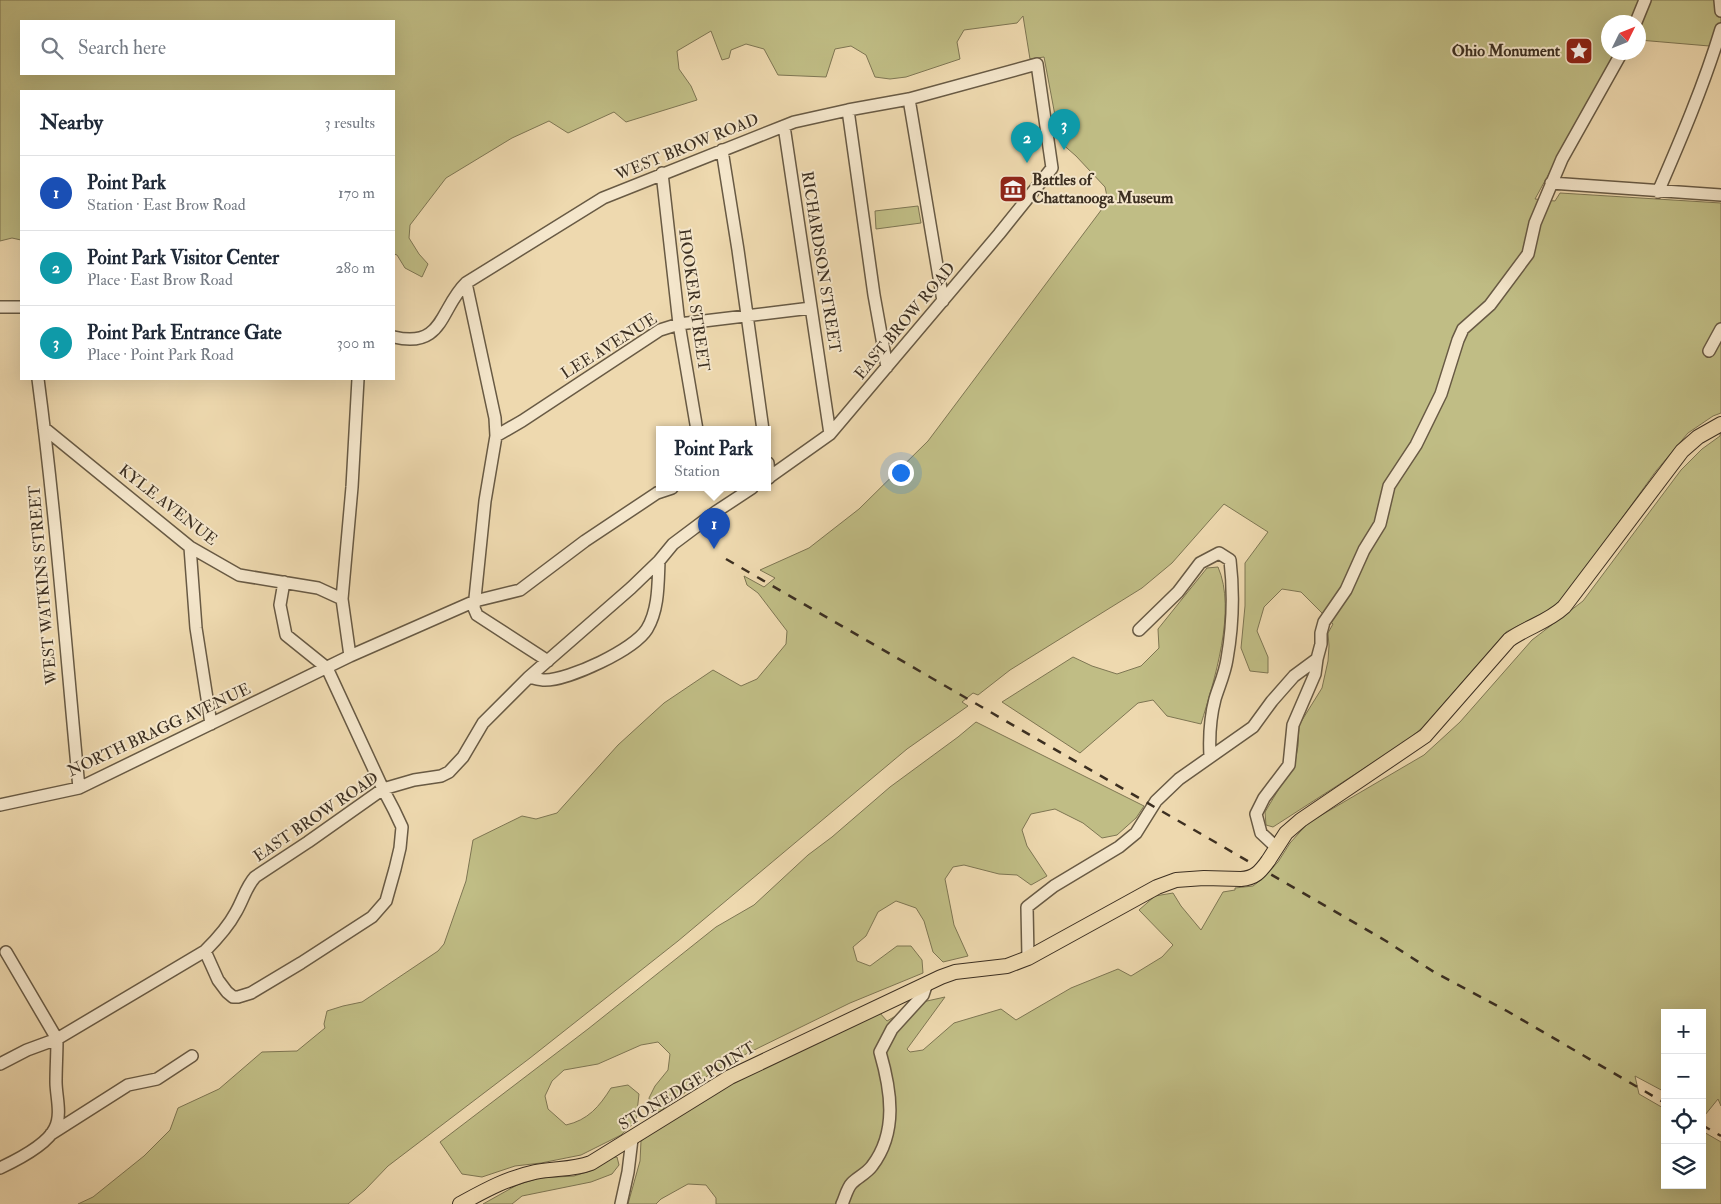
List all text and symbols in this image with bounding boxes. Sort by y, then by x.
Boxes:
north arrow [1601,15,1646,60]
search box [20,20,395,75]
icon: search [38,34,66,62]
text: Search here [78,36,166,60]
place icon: Ohio Monument [1564,36,1594,66]
place label: Ohio Monument [1452,41,1561,61]
text: Nearby [40,109,103,136]
street label: WEST BROW ROAD [611,109,762,185]
pin: 3 [1048,109,1080,150]
text: 3 results [324,113,375,133]
pin: 2 [1011,122,1043,163]
street label: RICHARDSON STREET [797,170,845,354]
place label: Battles of Chattanooga Museum [1032,170,1174,209]
text: Point Park [87,171,166,195]
museum icon: Battles of Chattanooga Museum [998,174,1028,204]
text: 1 [53,183,59,203]
text: 170 m [338,183,375,203]
text: Station · East Brow Road [87,195,246,215]
street label: HOOKER STREET [674,227,714,373]
text: Point Park Visitor Center [87,246,279,270]
text: 2 [52,258,60,278]
text: 280 m [335,258,375,278]
street label: EAST BROW ROAD [850,258,960,384]
text: Place · East Brow Road [87,270,233,290]
street label: LEE AVENUE [557,309,661,383]
text: Point Park Entrance Gate [87,321,282,345]
text: 3 [53,333,59,353]
text: 300 m [337,333,375,353]
text: Place · Point Park Road [87,345,234,365]
popup [656,426,771,491]
text: Point Park [674,437,753,461]
street label: KYLE AVENUE [115,460,221,550]
your location [888,460,914,486]
text: Station [674,461,720,481]
street label: WEST WATKINS STREET [24,484,62,687]
pin: 1 [698,508,730,549]
street label: NORTH BRAGG AVENUE [64,679,254,781]
street label: EAST BROW ROAD [250,768,382,866]
map controls [1661,1009,1706,1189]
button: + [1661,1009,1706,1054]
street label: STONEDGE POINT [615,1037,759,1135]
button: − [1661,1054,1706,1099]
button: locate [1661,1099,1706,1144]
button: layers [1661,1144,1706,1189]

